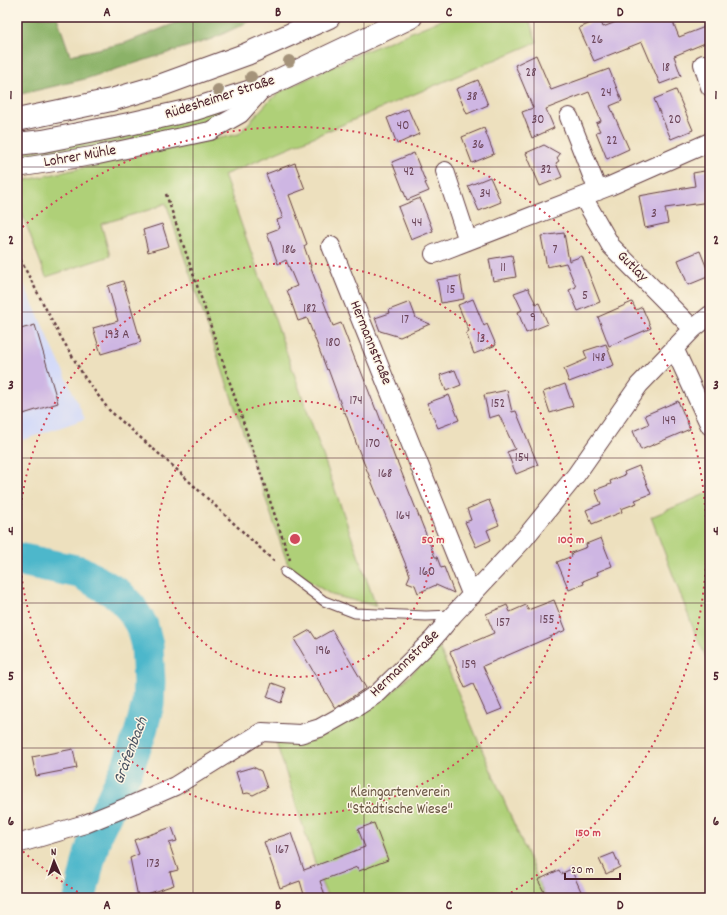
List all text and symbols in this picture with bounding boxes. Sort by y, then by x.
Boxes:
text: A [103,4,111,23]
text: B [275,4,281,23]
text: C [446,4,453,23]
text: D [617,4,624,23]
house number: 26 [591,31,603,50]
house number: 18 [662,59,670,78]
house number: 28 [526,64,536,83]
street label: Rüdesheimer Straße [162,70,278,126]
house number: 24 [600,84,612,103]
text: 1 [10,87,13,106]
text: 1 [715,87,718,106]
house number: 38 [467,88,478,107]
house number: 30 [532,111,544,130]
house number: 20 [669,111,681,130]
house number: 40 [397,117,409,136]
house number: 22 [606,132,618,151]
house number: 36 [472,136,484,155]
street label: Lohrer Mühle [42,140,118,174]
house number: 32 [540,161,552,180]
house number: 42 [403,163,415,182]
house number: 34 [479,185,491,204]
house number: 3 [651,205,657,224]
house number: 44 [412,214,422,233]
text: 2 [8,232,14,251]
text: 2 [713,232,719,251]
house number: 186 [282,241,296,260]
house number: 7 [553,241,558,260]
street label: Gutlay [611,246,653,288]
house number: 11 [500,259,506,278]
house number: 15 [447,281,455,300]
house number: 5 [582,287,588,306]
street label: Hermannstraße [343,298,397,389]
house number: 182 [303,300,317,319]
house number: 9 [530,309,536,328]
house number: 17 [401,311,409,330]
house number: 193 A [105,326,129,345]
house number: 13 [477,330,485,349]
house number: 180 [325,334,341,353]
house number: 148 [592,349,606,368]
text: 3 [8,377,14,396]
text: 3 [713,377,719,396]
house number: 174 [349,392,363,411]
house number: 152 [491,395,505,414]
house number: 149 [662,412,676,431]
house number: 170 [366,435,380,454]
house number: 154 [515,449,529,468]
house number: 168 [378,465,392,484]
house number: 164 [396,507,410,526]
text: 4 [8,523,14,542]
text: 4 [713,523,719,542]
centre of rings [288,532,302,546]
text: 50 m [421,532,445,549]
text: 100 m [558,532,584,549]
house number: 160 [419,563,435,582]
house number: 155 [540,611,554,630]
house number: 157 [496,614,510,633]
street label: Hermannstraße [365,625,445,703]
house number: 196 [315,642,331,661]
house number: 159 [462,656,476,675]
text: 5 [8,668,14,687]
text: 5 [713,668,719,687]
water label: Gräfenbach [108,713,155,788]
park label: Kleingartenverein "Städtische Wiese" [347,782,453,821]
text: 6 [8,813,15,832]
text: 6 [713,813,720,832]
text: 150 m [575,825,601,842]
north arrow [34,841,74,881]
house number: 167 [275,841,289,860]
text: N [51,845,57,861]
house number: 173 [146,855,160,874]
scale bar [565,855,620,881]
text: 20 m [571,862,594,879]
text: A [103,897,111,915]
text: B [275,897,281,915]
text: C [446,897,453,915]
text: D [617,897,624,915]

